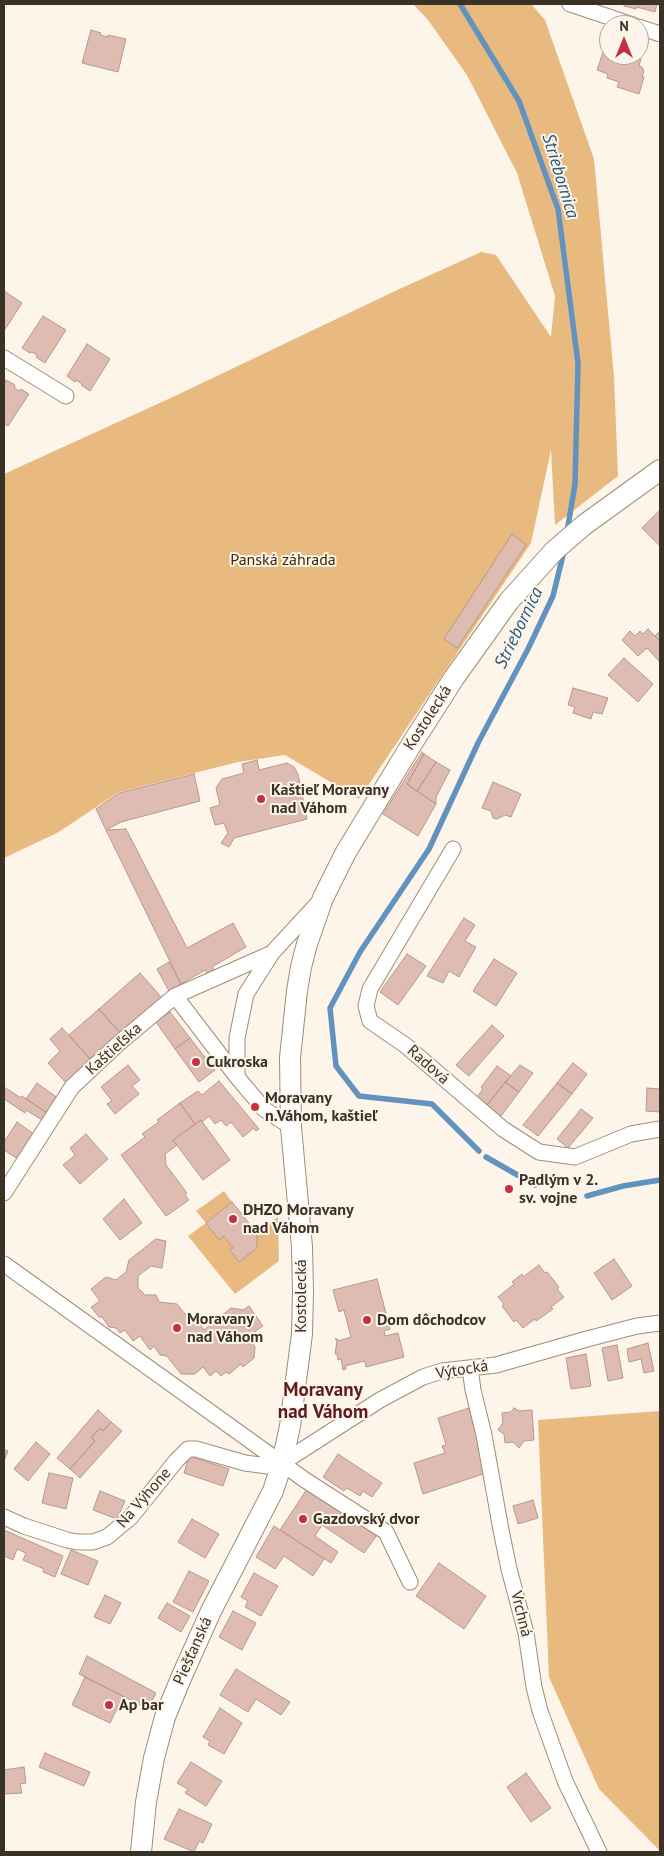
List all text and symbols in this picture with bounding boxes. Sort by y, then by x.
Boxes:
north arrow [599,15,649,65]
text: N [619,17,629,35]
water label: Striebornica [537,131,583,221]
park label: Panská záhrada [230,550,336,570]
water label: Striebornica [490,584,548,672]
street label: Kostolecká [400,682,456,754]
place label: Kaštieľ Moravany nad Váhom [271,780,389,818]
marker: Kaštieľ Moravany nad Váhom [255,793,267,805]
street label: Kaštieľska [82,1019,146,1079]
street label: Radová [403,1041,453,1089]
place label: Cukroska [206,1052,268,1072]
marker: Cukroska [190,1056,202,1068]
place label: Moravany n.Váhom, kaštieľ [265,1088,377,1126]
marker: Moravany n.Váhom, kaštieľ [249,1101,261,1113]
place label: Padlým v 2. sv. vojne [519,1170,598,1208]
marker: Padlým v 2. sv. vojne [503,1183,515,1195]
place label: DHZO Moravany nad Váhom [243,1200,354,1238]
marker: DHZO Moravany nad Váhom [227,1213,239,1225]
street label: Kostolecká [291,1259,311,1333]
place label: Moravany nad Váhom [187,1309,263,1347]
place label: Dom dôchodcov [377,1310,486,1330]
marker: Dom dôchodcov [361,1314,373,1326]
marker: Moravany nad Váhom [171,1322,183,1334]
street label: Výtocká [434,1356,490,1384]
district label: Moravany nad Váhom [278,1380,368,1424]
street label: Na Výhone [113,1464,175,1532]
place label: Gazdovský dvor [313,1509,420,1529]
marker: Gazdovský dvor [297,1513,309,1525]
street label: Vrchná [506,1589,536,1639]
street label: Piešťanská [169,1614,217,1688]
place label: Ap bar [119,1695,163,1715]
marker: Ap bar [103,1699,115,1711]

